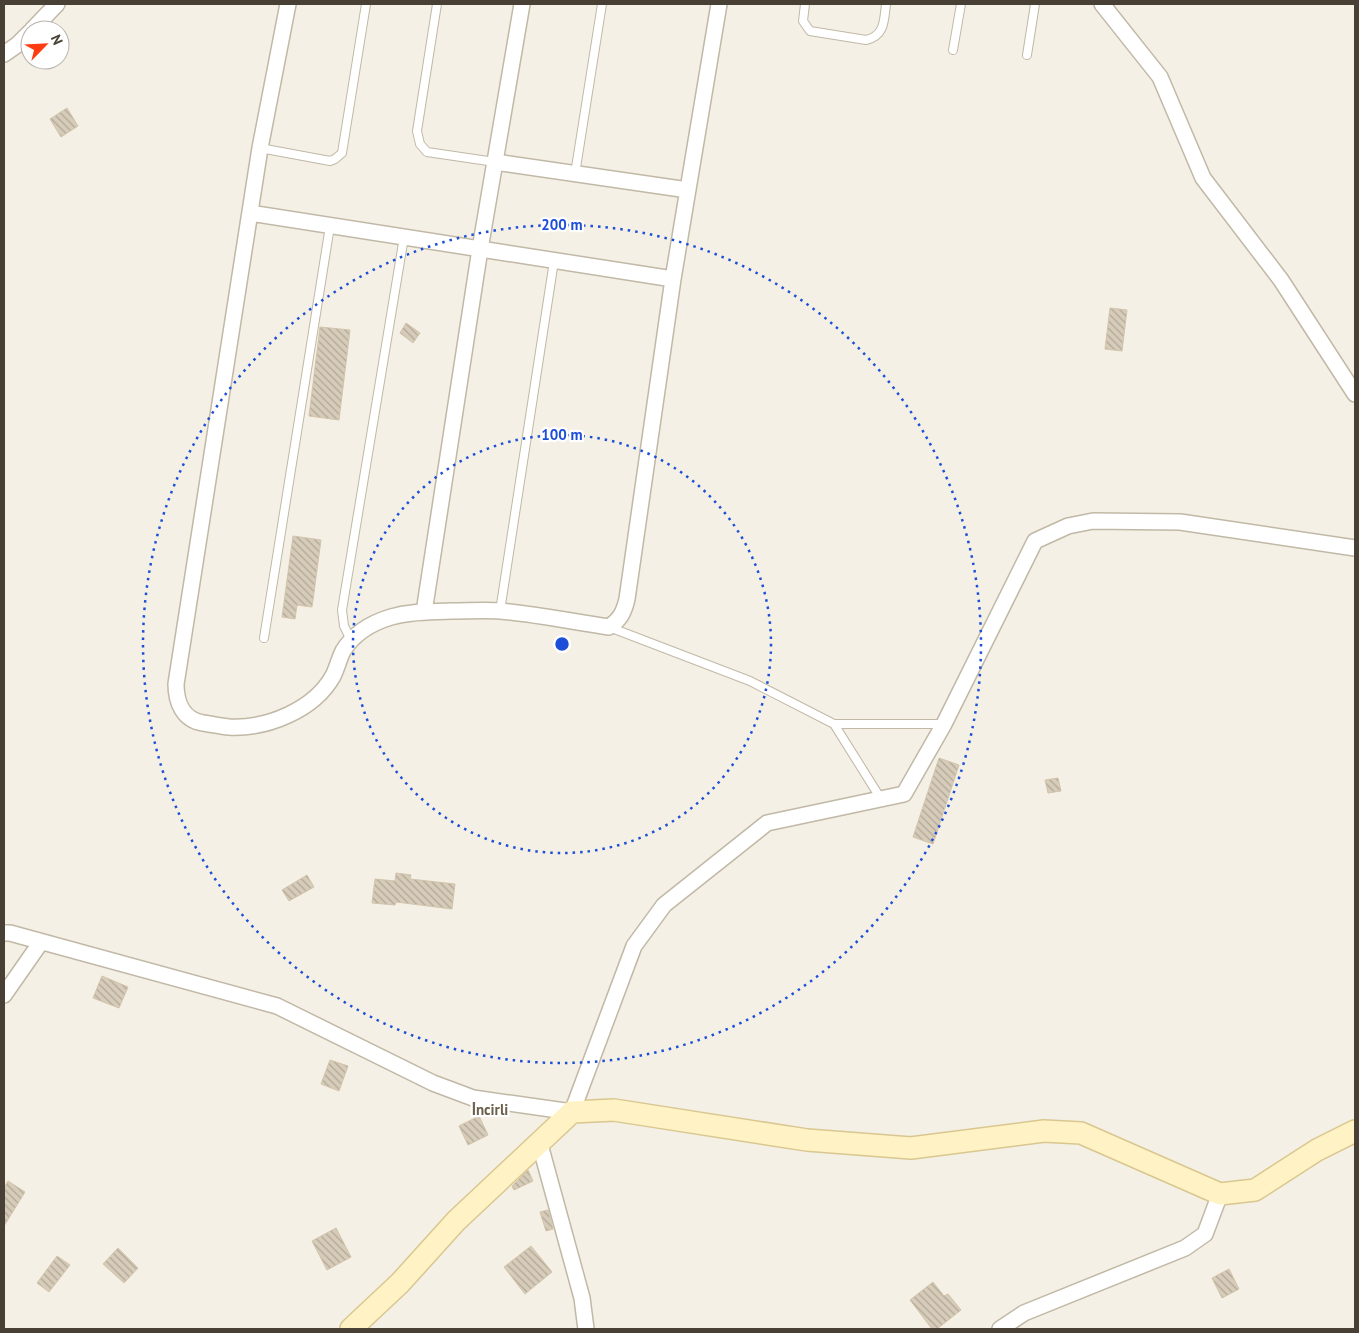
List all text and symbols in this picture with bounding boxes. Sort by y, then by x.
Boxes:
north arrow [20,20,70,70]
text: N [47,32,67,48]
text: 200 m [541,215,583,234]
text: 100 m [541,425,583,444]
centre of rings [553,635,571,653]
district label: İncirli [472,1100,508,1119]

